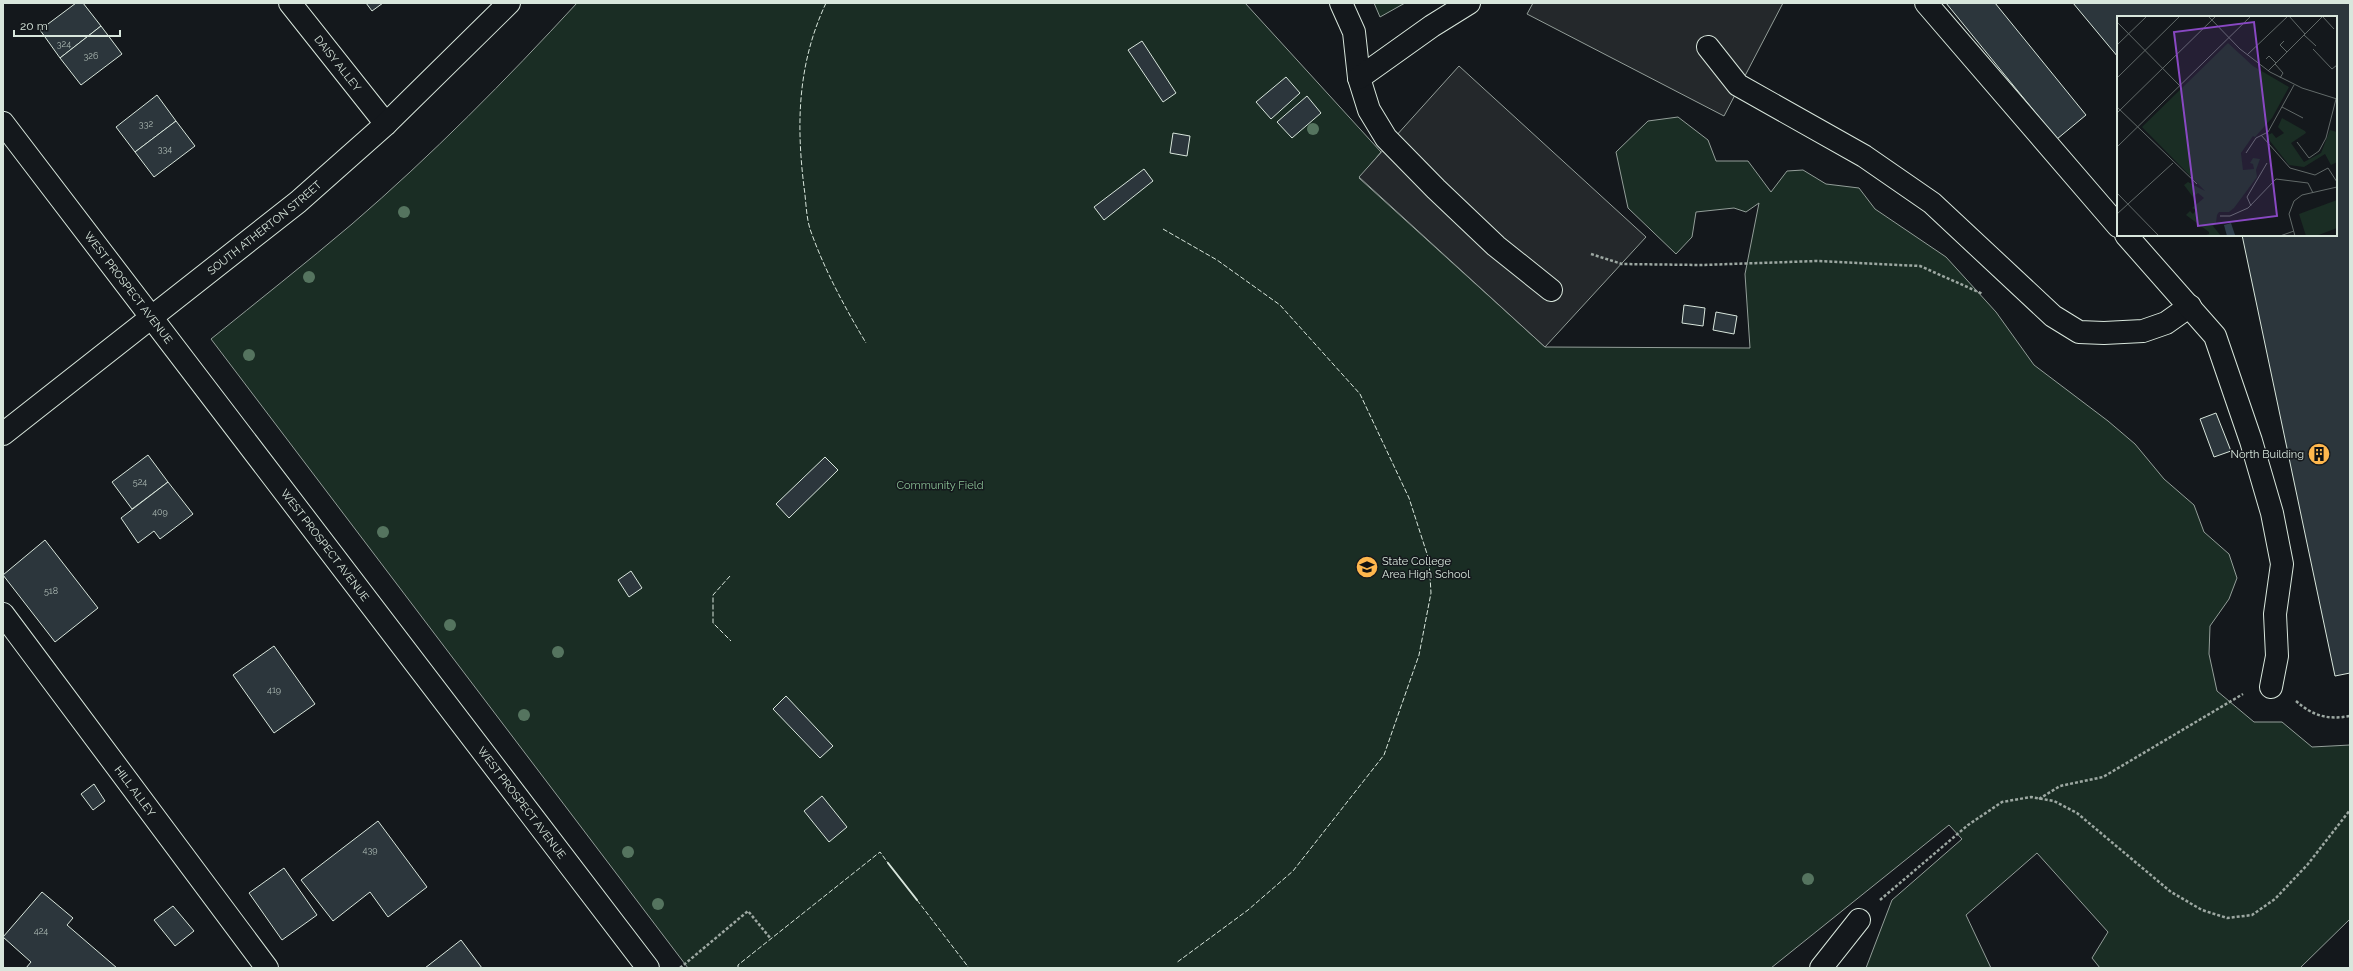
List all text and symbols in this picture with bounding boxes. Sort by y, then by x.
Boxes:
scale bar [14,12,120,38]
inset map [2117,16,2337,236]
text: 20 m [20,19,48,33]
street label: DAISY ALLEY [312,33,364,94]
house number: 324 [57,39,71,49]
house number: 326 [84,51,99,61]
house number: 332 [139,119,153,129]
house number: 334 [158,144,172,154]
street label: SOUTH ATHERTON STREET [205,178,324,277]
street label: WEST PROSPECT AVENUE [82,229,176,346]
building icon: North Building [2306,441,2332,467]
place label: North Building [2231,448,2304,461]
house number: 524 [133,477,147,487]
park label: Community Field [897,479,984,492]
street label: WEST PROSPECT AVENUE [278,487,372,604]
house number: 409 [152,507,168,517]
school or university icon: State College Area High School [1354,554,1380,580]
place label: State College Area High School [1382,555,1470,581]
house number: 518 [44,586,58,596]
house number: 419 [267,685,281,695]
street label: WEST PROSPECT AVENUE [475,744,569,861]
street label: HILL ALLEY [112,763,158,819]
house number: 439 [363,845,378,855]
house number: 424 [34,926,48,936]

